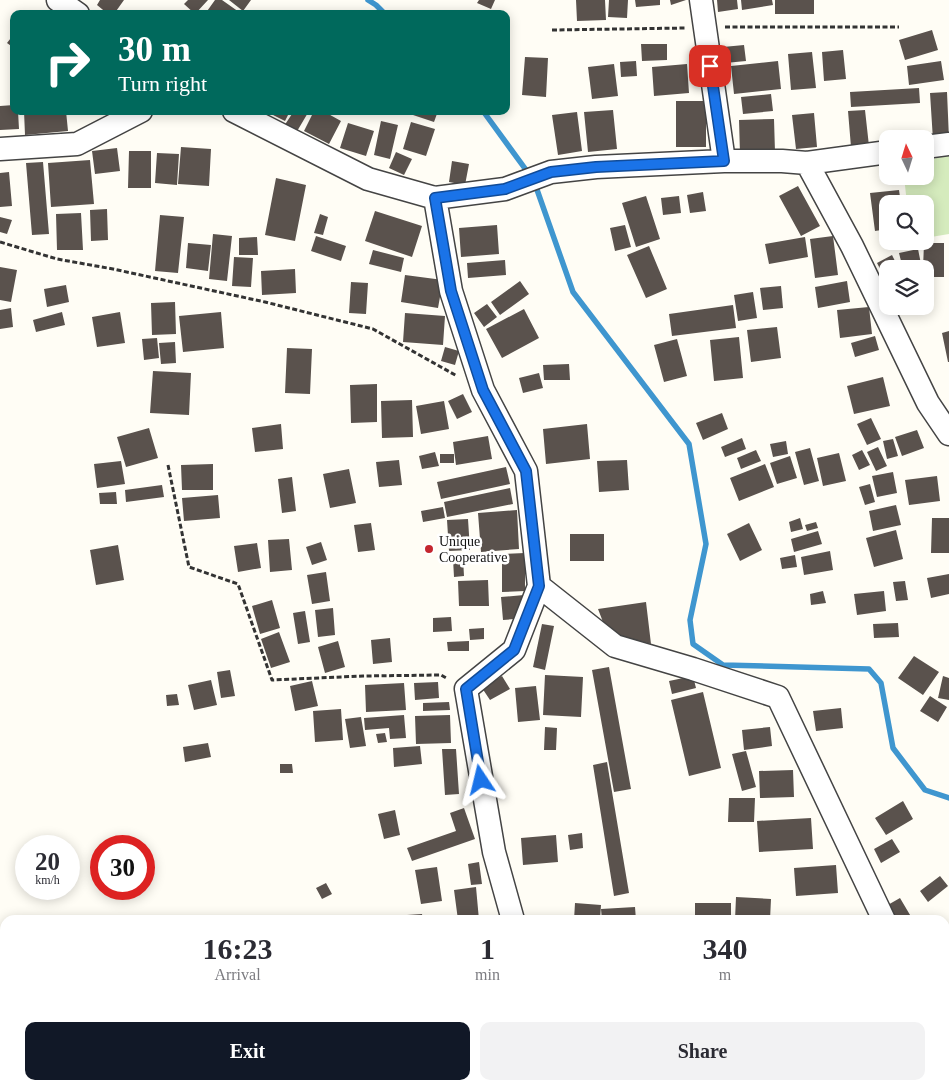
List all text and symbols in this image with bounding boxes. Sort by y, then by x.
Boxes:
icon: right [35,30,100,95]
text: 30 m [118,30,191,69]
pin [689,45,731,87]
icon: arrive [696,52,724,80]
text: Turn right [118,71,207,96]
north arrow [879,130,934,185]
map controls [879,130,934,315]
button: search [879,195,934,250]
button: layers [879,260,934,315]
place label: Unique Cooperative [439,534,507,565]
marker: Unique Cooperative [423,543,435,555]
position arrow [454,753,506,805]
speed limit sign: 30 [90,835,155,900]
text: 20 [35,848,60,875]
text: km/h [35,873,60,887]
text: 16:23 [203,932,273,965]
text: 1 [480,932,495,965]
text: 340 [702,932,747,965]
text: Arrival [214,966,261,983]
text: min [475,966,500,983]
text: m [719,966,731,983]
button: Exit [25,1022,470,1080]
button: Share [480,1022,925,1080]

